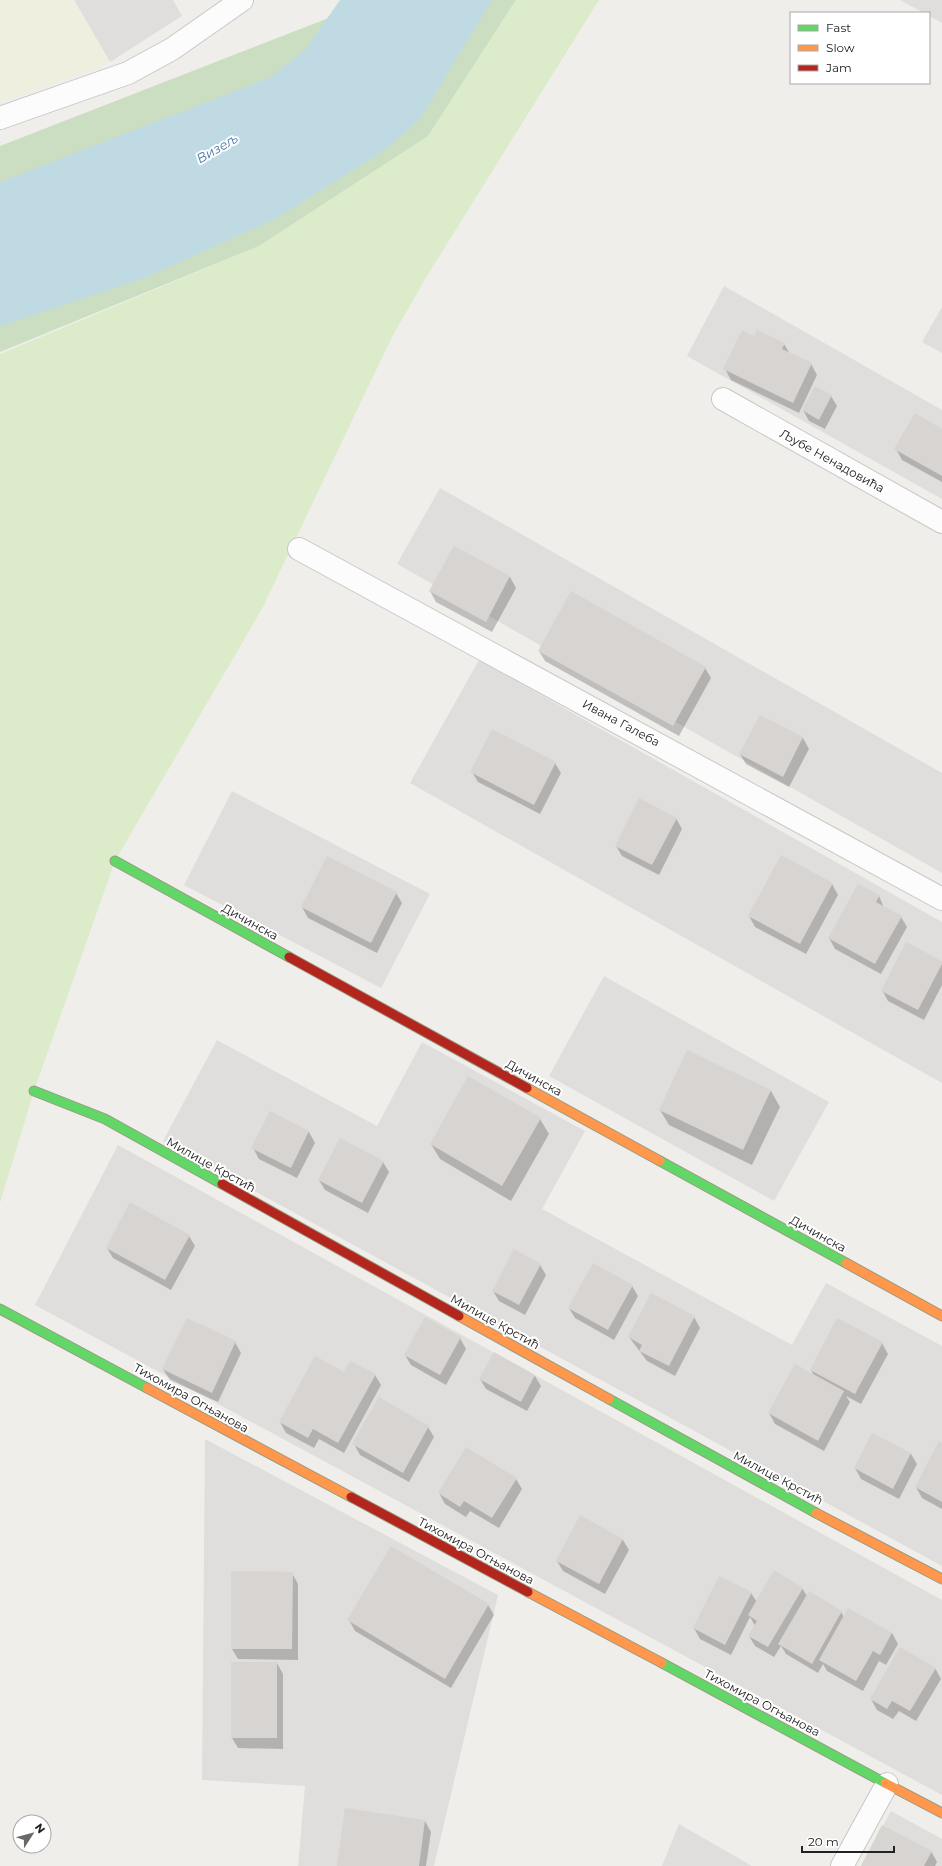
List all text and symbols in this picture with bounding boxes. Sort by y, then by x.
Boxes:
legend [790,12,930,84]
text: Fast [826,20,851,35]
text: Slow [826,40,855,55]
text: Jam [825,60,852,75]
water label: Визељ [193,130,241,166]
street label: Љубе Ненадовића [777,426,887,496]
street label: Ивана Галеба [580,696,663,749]
street label: Дичинска [220,900,281,943]
street label: Дичинска [504,1056,565,1099]
street label: Милице Крстић [164,1134,258,1195]
street label: Дичинска [788,1212,849,1255]
street label: Милице Крстић [448,1291,542,1352]
street label: Тихомира Огњанова [131,1360,251,1435]
street label: Милице Крстић [731,1448,826,1508]
street label: Тихомира Огњанова [416,1514,537,1588]
street label: Тихомира Огњанова [702,1666,823,1740]
north arrow [12,1814,52,1854]
text: N [32,1820,48,1836]
scale bar [802,1828,894,1854]
text: 20 m [808,1834,839,1849]

